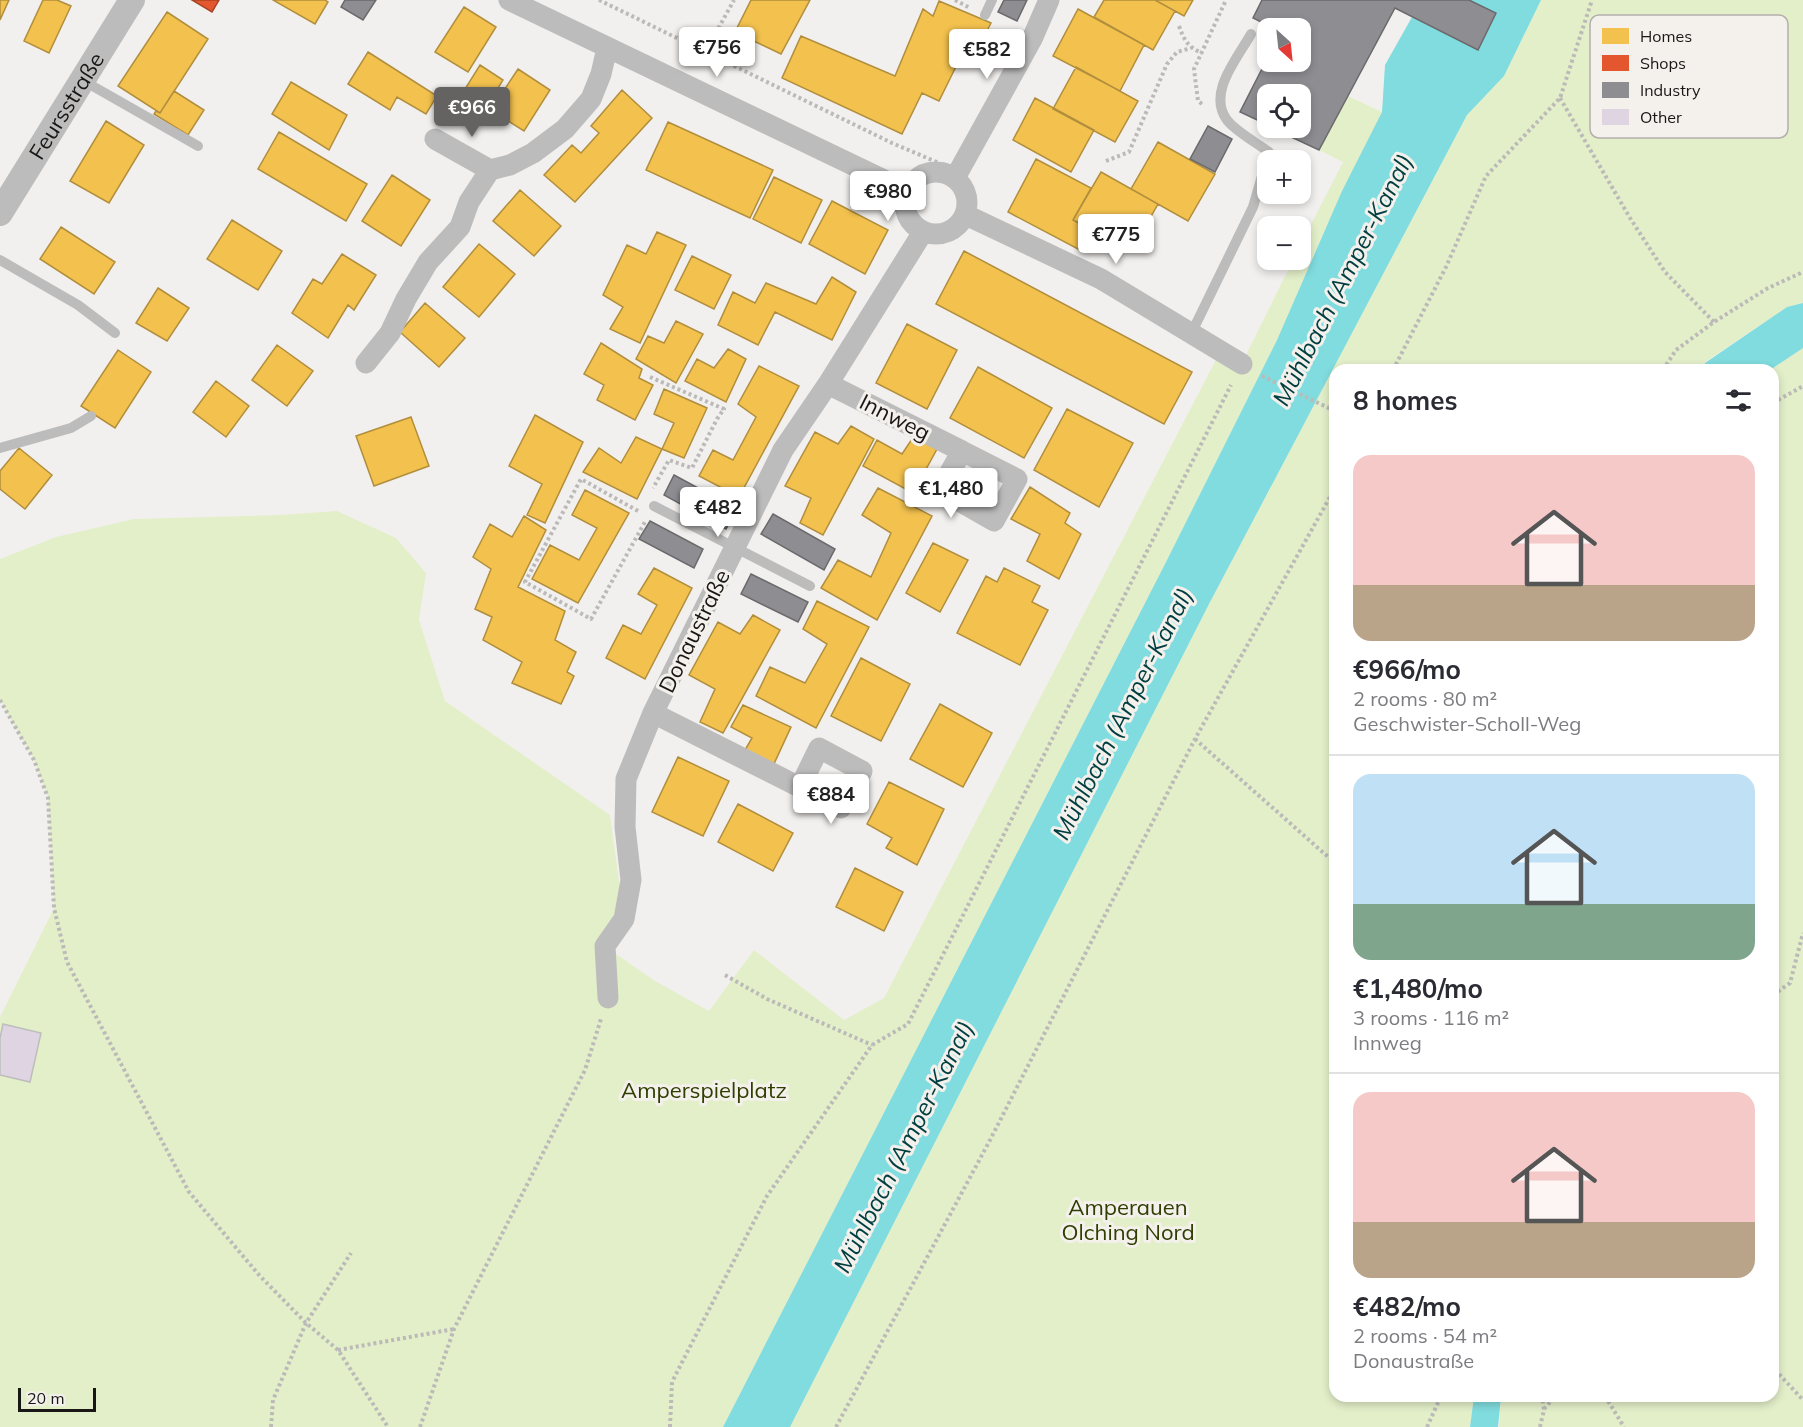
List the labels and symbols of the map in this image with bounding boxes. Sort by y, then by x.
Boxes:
legend [1590,15,1788,138]
north arrow [1257,18,1311,72]
text: Homes [1640,26,1692,46]
pin: €756 [681,27,753,78]
pin: €582 [951,29,1023,80]
street label: Feursstraße [23,47,110,165]
text: Shops [1640,53,1686,73]
text: Industry [1640,80,1701,100]
pin: €966 [436,87,508,138]
text: Other [1640,107,1682,127]
water label: Mühlbach (Amper-Kanal) [1265,148,1419,411]
pin: €980 [852,171,924,222]
pin: €775 [1080,214,1152,265]
street label: Innweg [855,387,935,447]
pin: €1,480 [902,468,1000,519]
pin: €482 [682,487,754,538]
street label: Donaustraße [652,565,736,697]
water label: Mühlbach (Amper-Kanal) [1045,582,1199,845]
pin: €884 [795,774,867,825]
water label: Mühlbach (Amper-Kanal) [826,1015,980,1278]
park label: Amperspielplatz [621,1076,787,1104]
park label: Amperauen Olching Nord [1061,1193,1195,1246]
scale bar [18,1385,96,1412]

